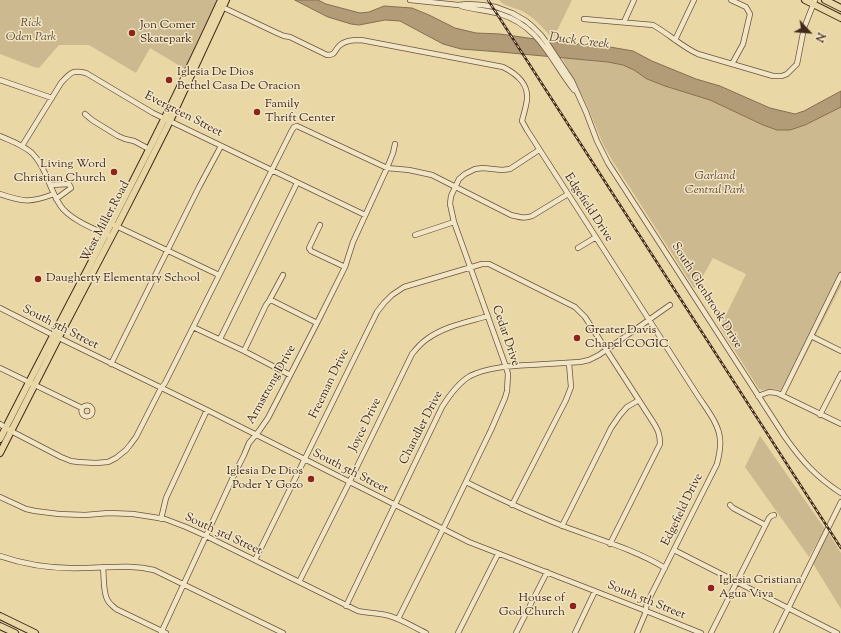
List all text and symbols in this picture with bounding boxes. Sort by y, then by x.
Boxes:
north arrow [789,12,829,52]
park label: Rick Oden Park [6,17,56,45]
place label: Jon Comer Skatepark [140,19,195,47]
marker: Jon Comer Skatepark [127,28,137,38]
text: N [811,30,829,45]
water label: Duck Creek [548,31,610,53]
place label: Iglesia De Dios Bethel Casa De Oracion [177,66,301,94]
marker: Iglesia De Dios Bethel Casa De Oracion [164,75,174,85]
street label: Evergreen Street [142,89,224,141]
place label: Family Thrift Center [265,98,335,126]
marker: Family Thrift Center [252,107,262,117]
place label: Living Word Christian Church [14,158,106,186]
marker: Living Word Christian Church [109,167,119,177]
park label: Garland Central Park [685,170,745,198]
street label: Edgefield Drive [561,171,615,245]
street label: West Miller Road [79,179,133,265]
street label: South Glenbrook Drive [668,240,744,352]
place label: Daugherty Elementary School [46,272,200,286]
marker: Daugherty Elementary School [33,274,43,284]
street label: South 5th Street [20,303,100,353]
street label: Cedar Drive [488,304,522,368]
place label: Greater Davis Chapel COGIC [585,324,669,352]
marker: Greater Davis Chapel COGIC [572,333,582,343]
street label: Armstrong Drive [244,343,300,427]
street label: Freeman Drive [307,347,353,421]
street label: Chandler Drive [397,389,447,467]
street label: Joyce Drive [347,396,385,454]
street label: South 5th Street [310,447,390,497]
place label: Iglesia De Dios Poder Y Gozo [226,465,303,493]
street label: Edgefield Drive [659,471,707,549]
marker: Iglesia De Dios Poder Y Gozo [306,474,316,484]
street label: South 3rd Street [182,511,264,559]
place label: Iglesia Cristiana Agua Viva [719,574,802,602]
street label: South 5th Street [605,579,687,623]
marker: Iglesia Cristiana Agua Viva [706,583,716,593]
place label: House of God Church [499,592,565,620]
marker: House of God Church [568,601,578,611]

